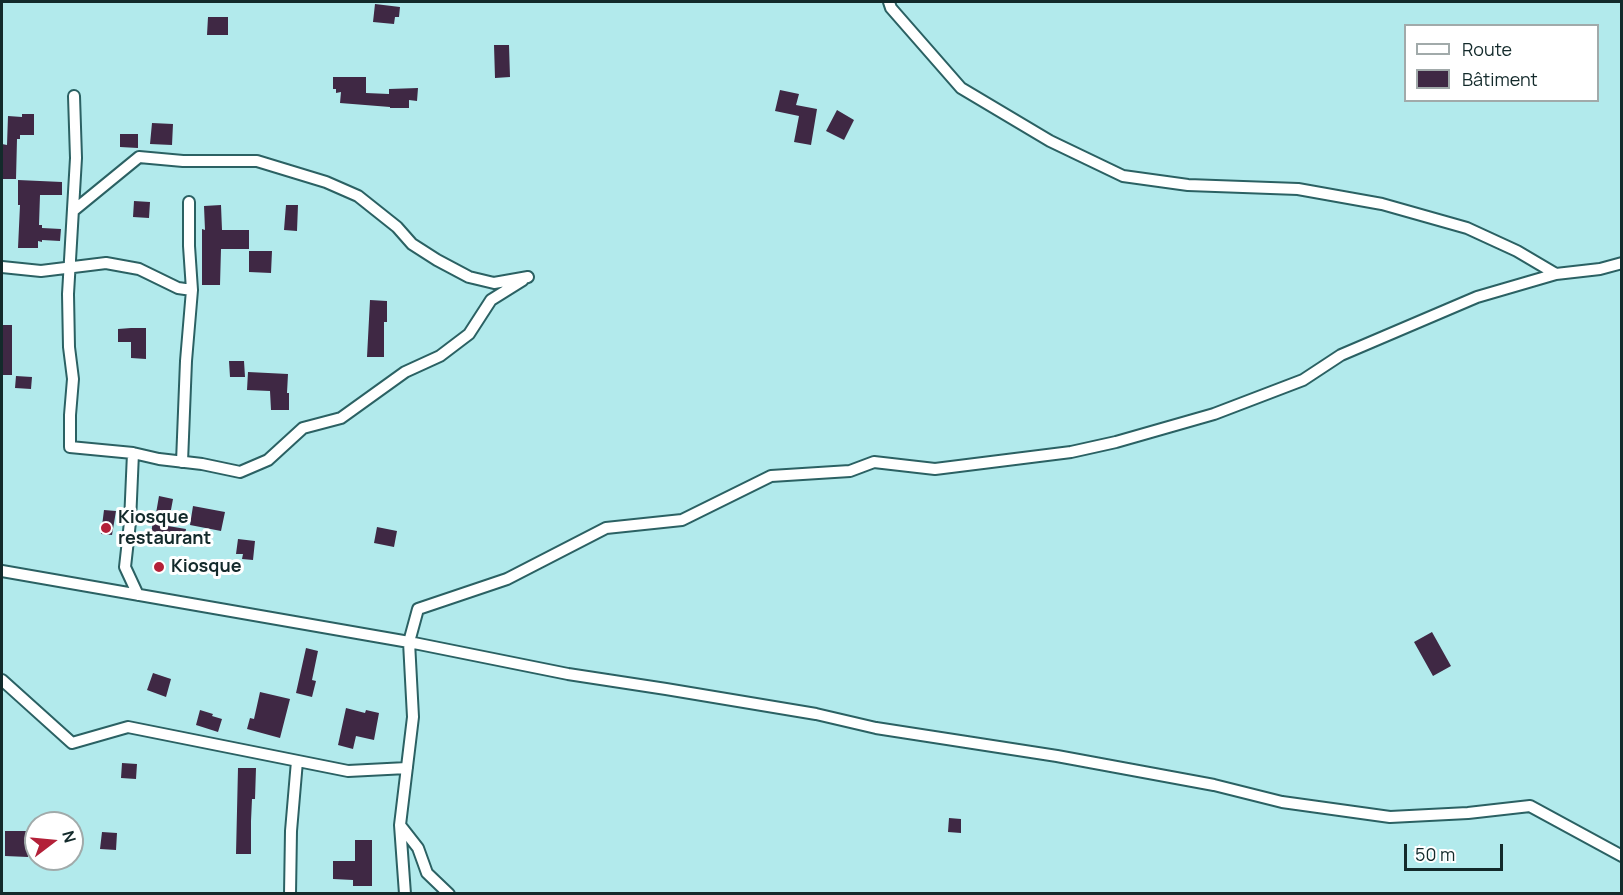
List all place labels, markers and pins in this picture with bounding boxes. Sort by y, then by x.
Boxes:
place label: Kiosque restaurant [118,507,211,550]
marker: Kiosque restaurant [99,521,113,535]
place label: Kiosque [171,556,242,578]
marker: Kiosque [152,560,166,574]

